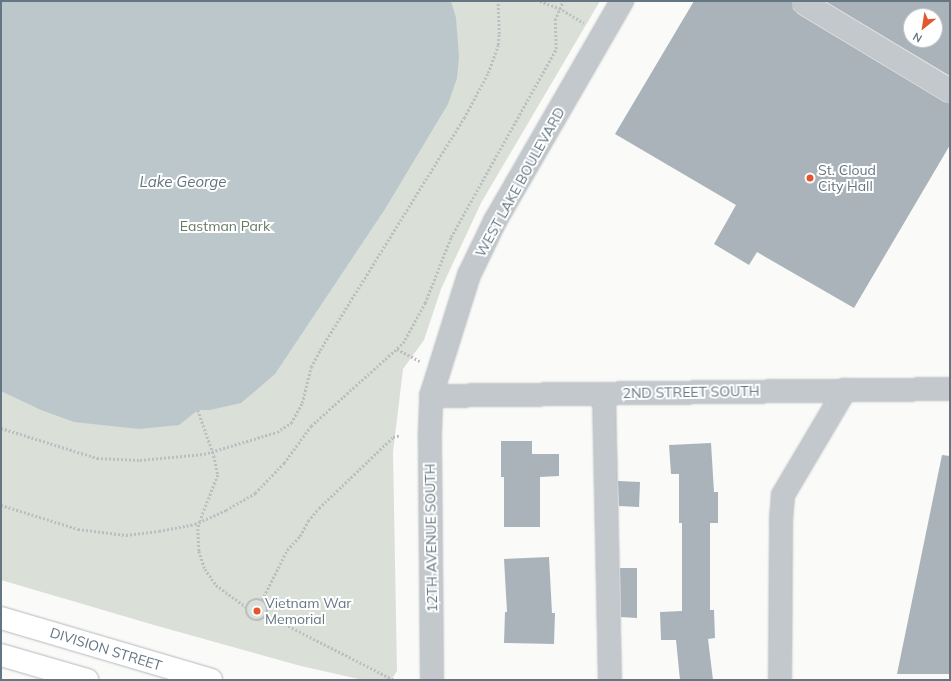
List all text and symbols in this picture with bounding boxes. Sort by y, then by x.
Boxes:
north arrow [903,8,943,48]
text: N [910,29,925,46]
street label: WEST LAKE BOULEVARD [472,104,568,260]
place label: St. Cloud City Hall [818,162,876,194]
water label: Lake George [139,173,227,191]
marker: St. Cloud City Hall [805,173,815,183]
park label: Eastman Park [180,218,270,234]
street label: 2ND STREET SOUTH [622,382,760,402]
street label: 12TH AVENUE SOUTH [421,464,441,612]
place label: Vietnam War Memorial [265,595,351,628]
marker: Vietnam War Memorial [252,606,262,616]
street label: DIVISION STREET [48,624,164,674]

